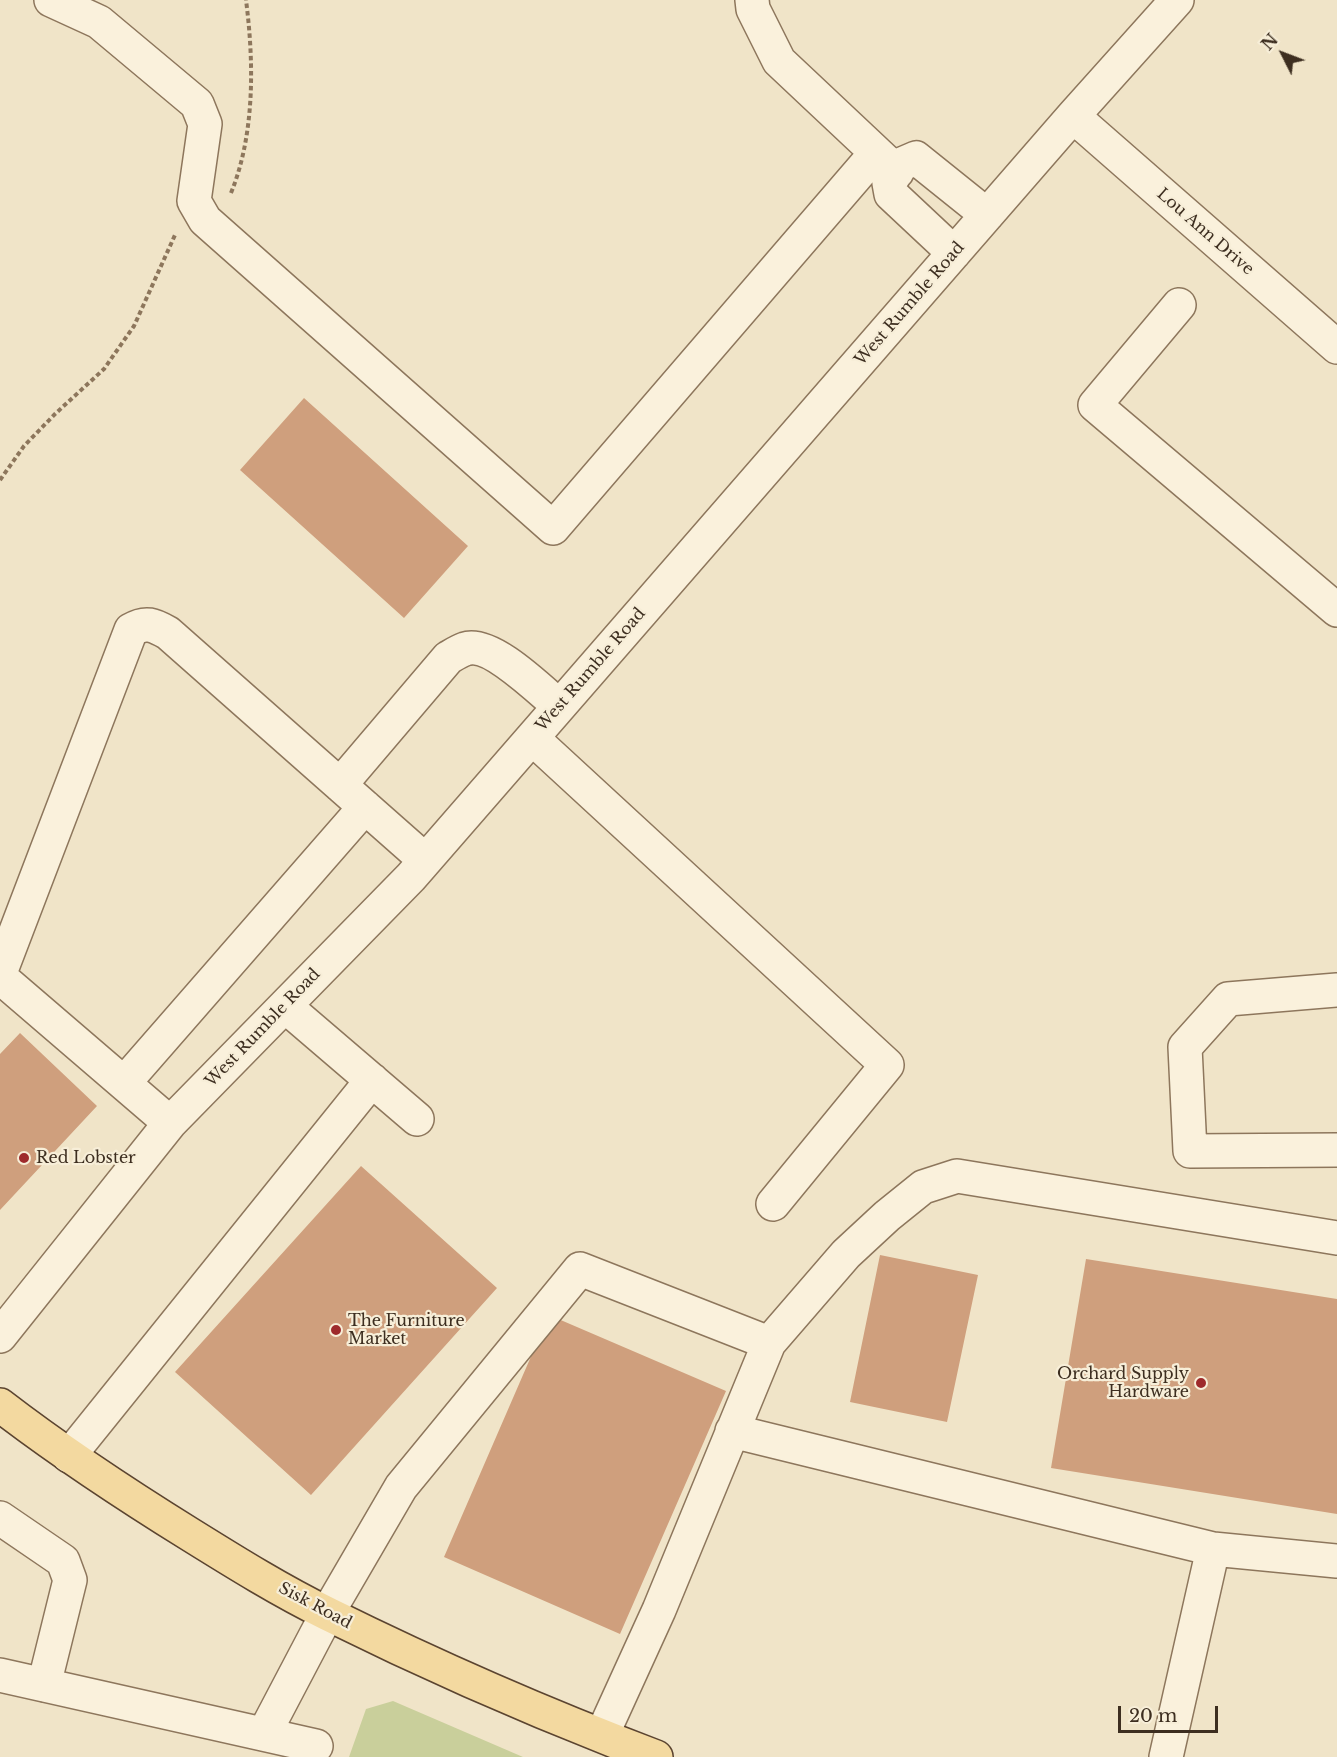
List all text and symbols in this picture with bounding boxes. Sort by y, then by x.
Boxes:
north arrow [1253,24,1313,84]
text: N [1257,30,1282,54]
street label: Lou Ann Drive [1153,185,1257,279]
street label: West Rumble Road [851,238,969,370]
street label: West Rumble Road [532,604,650,736]
street label: West Rumble Road [202,965,324,1091]
place label: Red Lobster [36,1148,136,1168]
marker: Red Lobster [17,1151,31,1165]
place label: The Furniture Market [348,1311,465,1349]
marker: The Furniture Market [329,1323,343,1337]
place label: Orchard Supply Hardware [1057,1364,1189,1402]
marker: Orchard Supply Hardware [1194,1376,1208,1390]
street label: Sisk Road [275,1579,355,1633]
scale bar [1121,1694,1222,1732]
text: 20 m [1129,1705,1177,1727]

